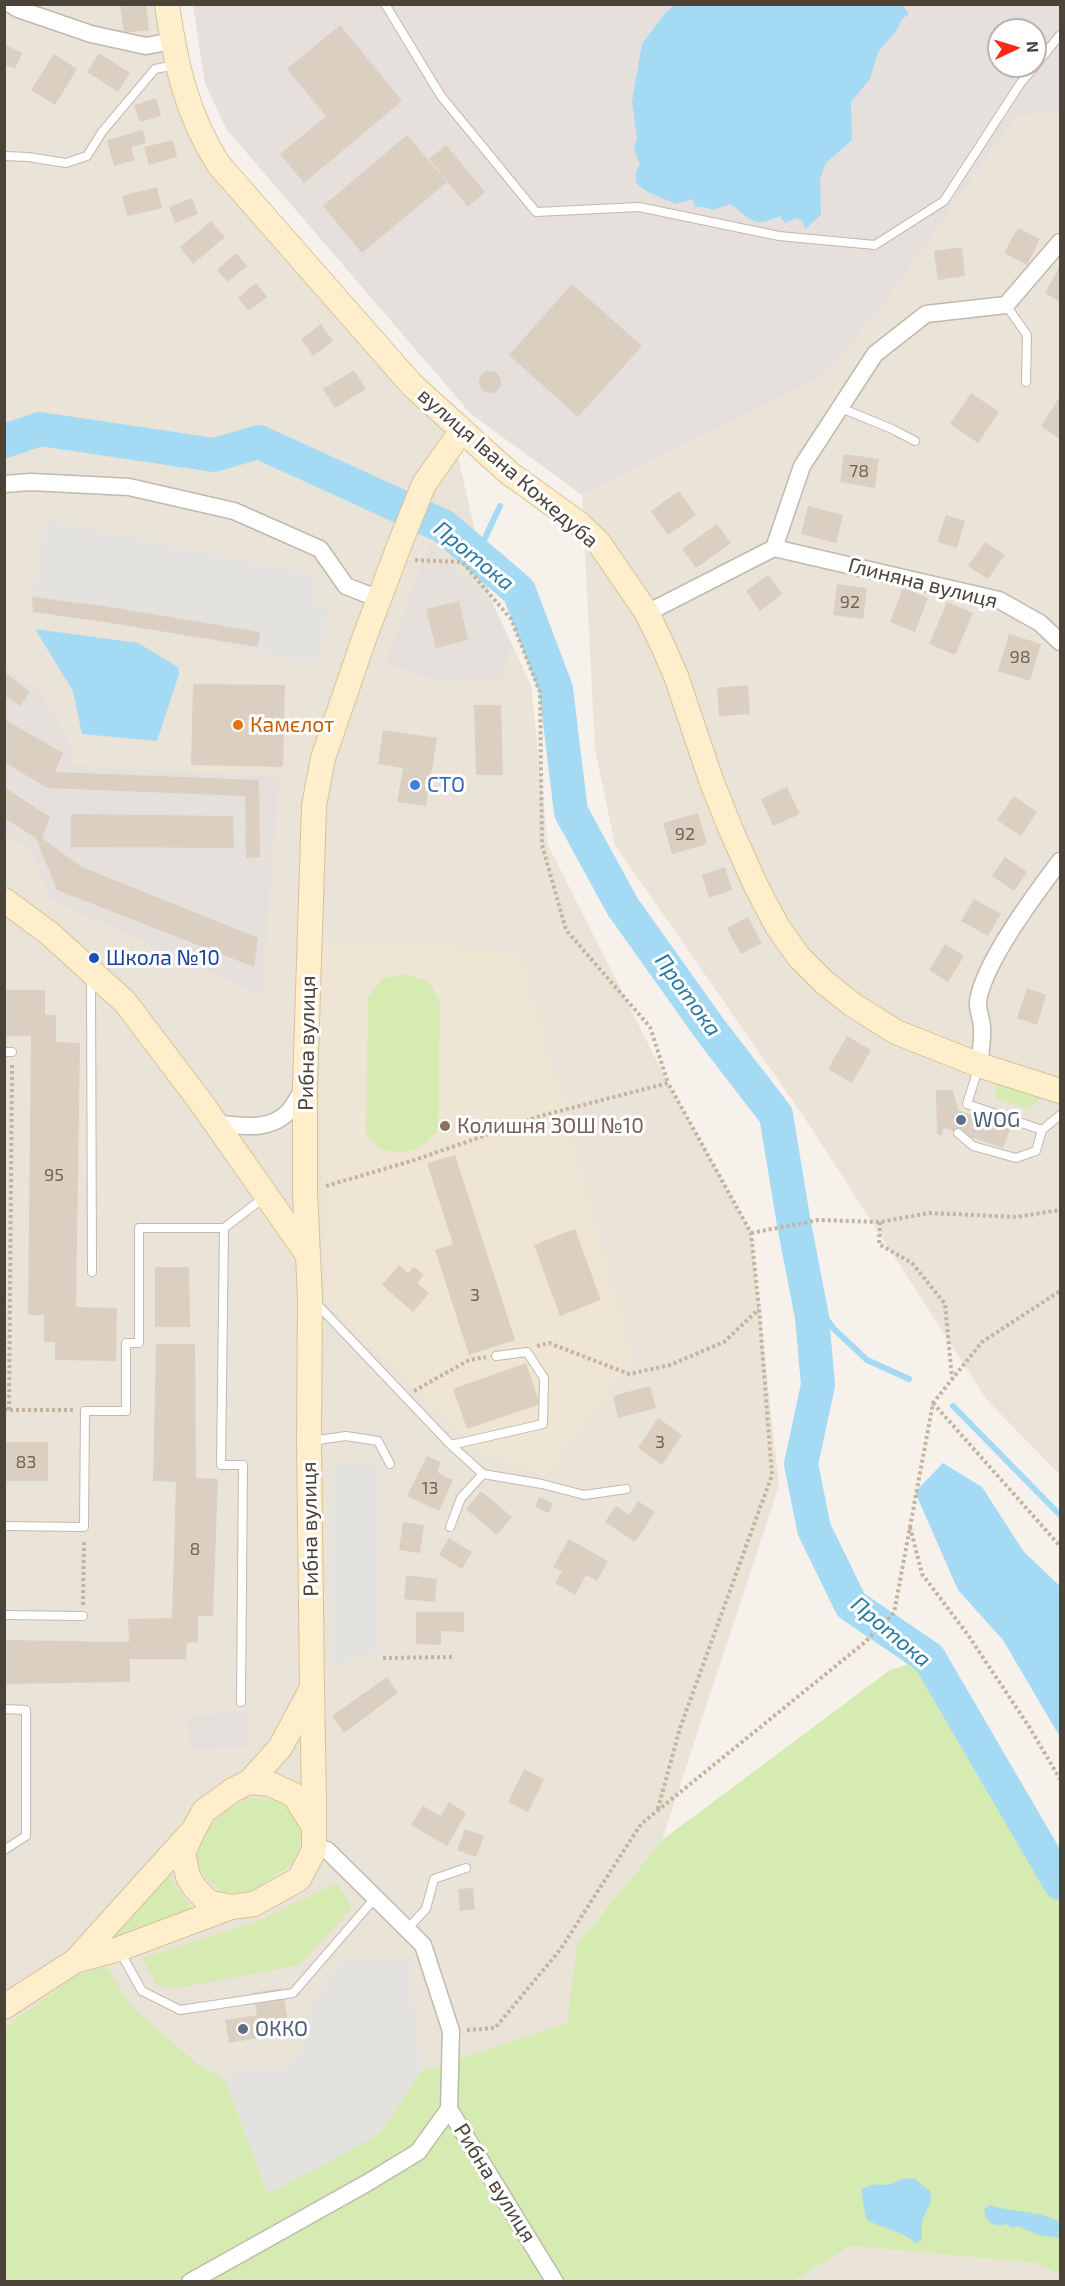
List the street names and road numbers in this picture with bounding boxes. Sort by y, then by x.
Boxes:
street label: вулиця Івана Кожедуба [413,383,603,553]
street label: Глиняна вулиця [846,552,1000,614]
street label: Рибна вулиця [293,975,321,1111]
street label: Рибна вулиця [296,1461,324,1597]
street label: Рибна вулиця [448,2119,542,2247]

